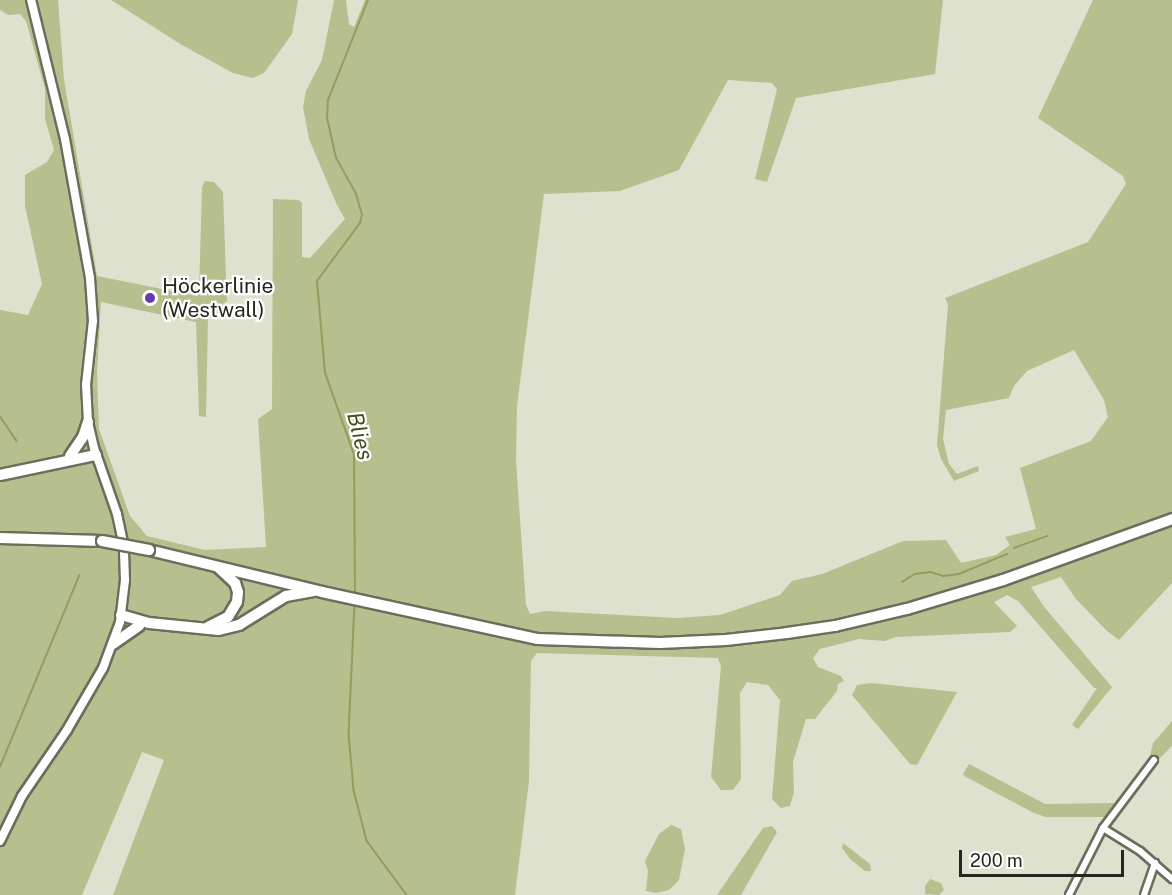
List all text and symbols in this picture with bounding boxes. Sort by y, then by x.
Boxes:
place label: Höckerlinie (Westwall) [162,273,273,323]
marker: Höckerlinie (Westwall) [143,291,157,305]
water label: Blies [341,409,379,463]
scale bar [962,838,1127,876]
text: 200 m [970,850,1023,871]

